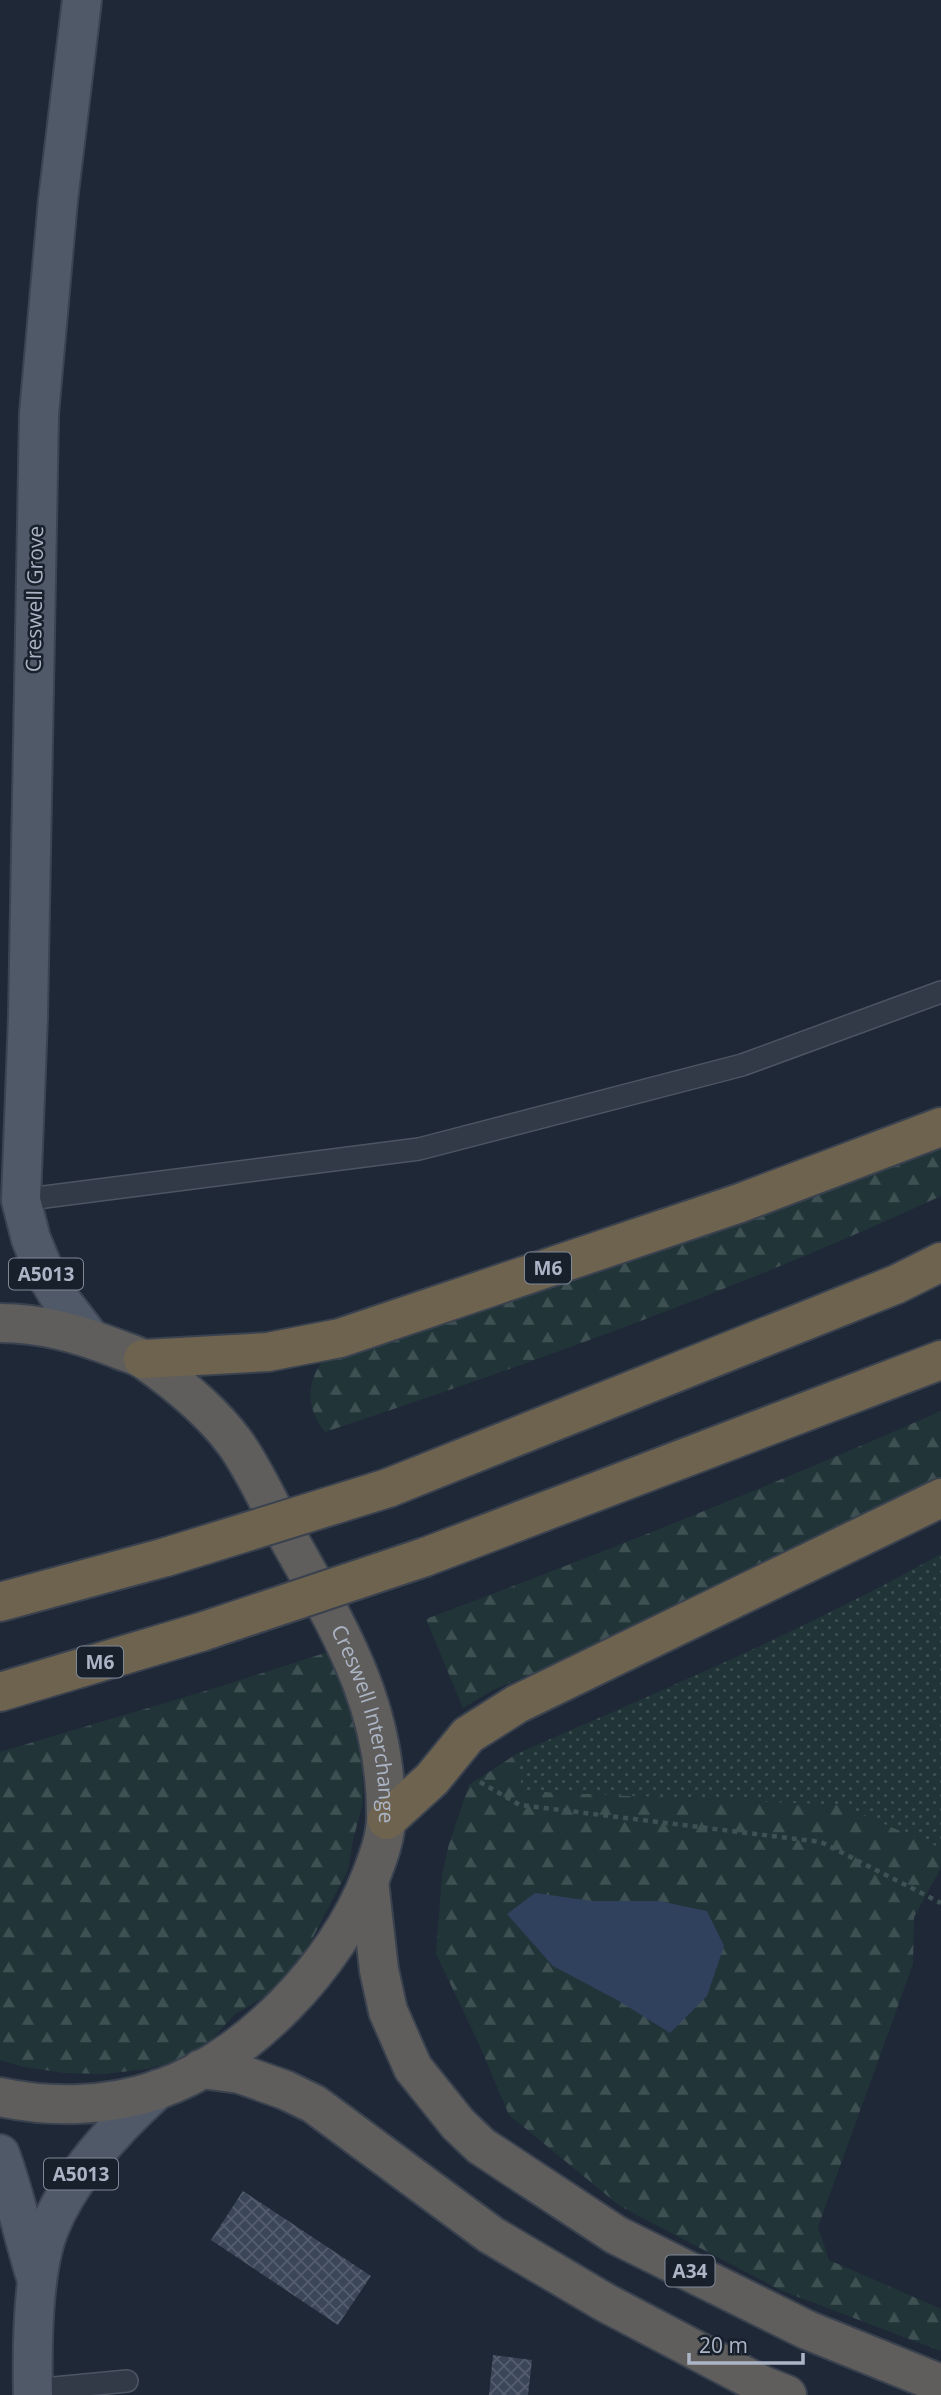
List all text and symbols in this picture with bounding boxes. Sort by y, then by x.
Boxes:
street label: Creswell Grove [19,525,49,672]
road number: M6 [525,1252,571,1284]
road number: A5013 [9,1258,83,1290]
street label: Creswell Interchange [325,1620,401,1823]
road number: M6 [77,1646,123,1678]
road number: A5013 [44,2158,118,2190]
road number: A34 [666,2256,714,2286]
scale bar [689,2322,803,2366]
text: 20 m [699,2331,748,2359]

